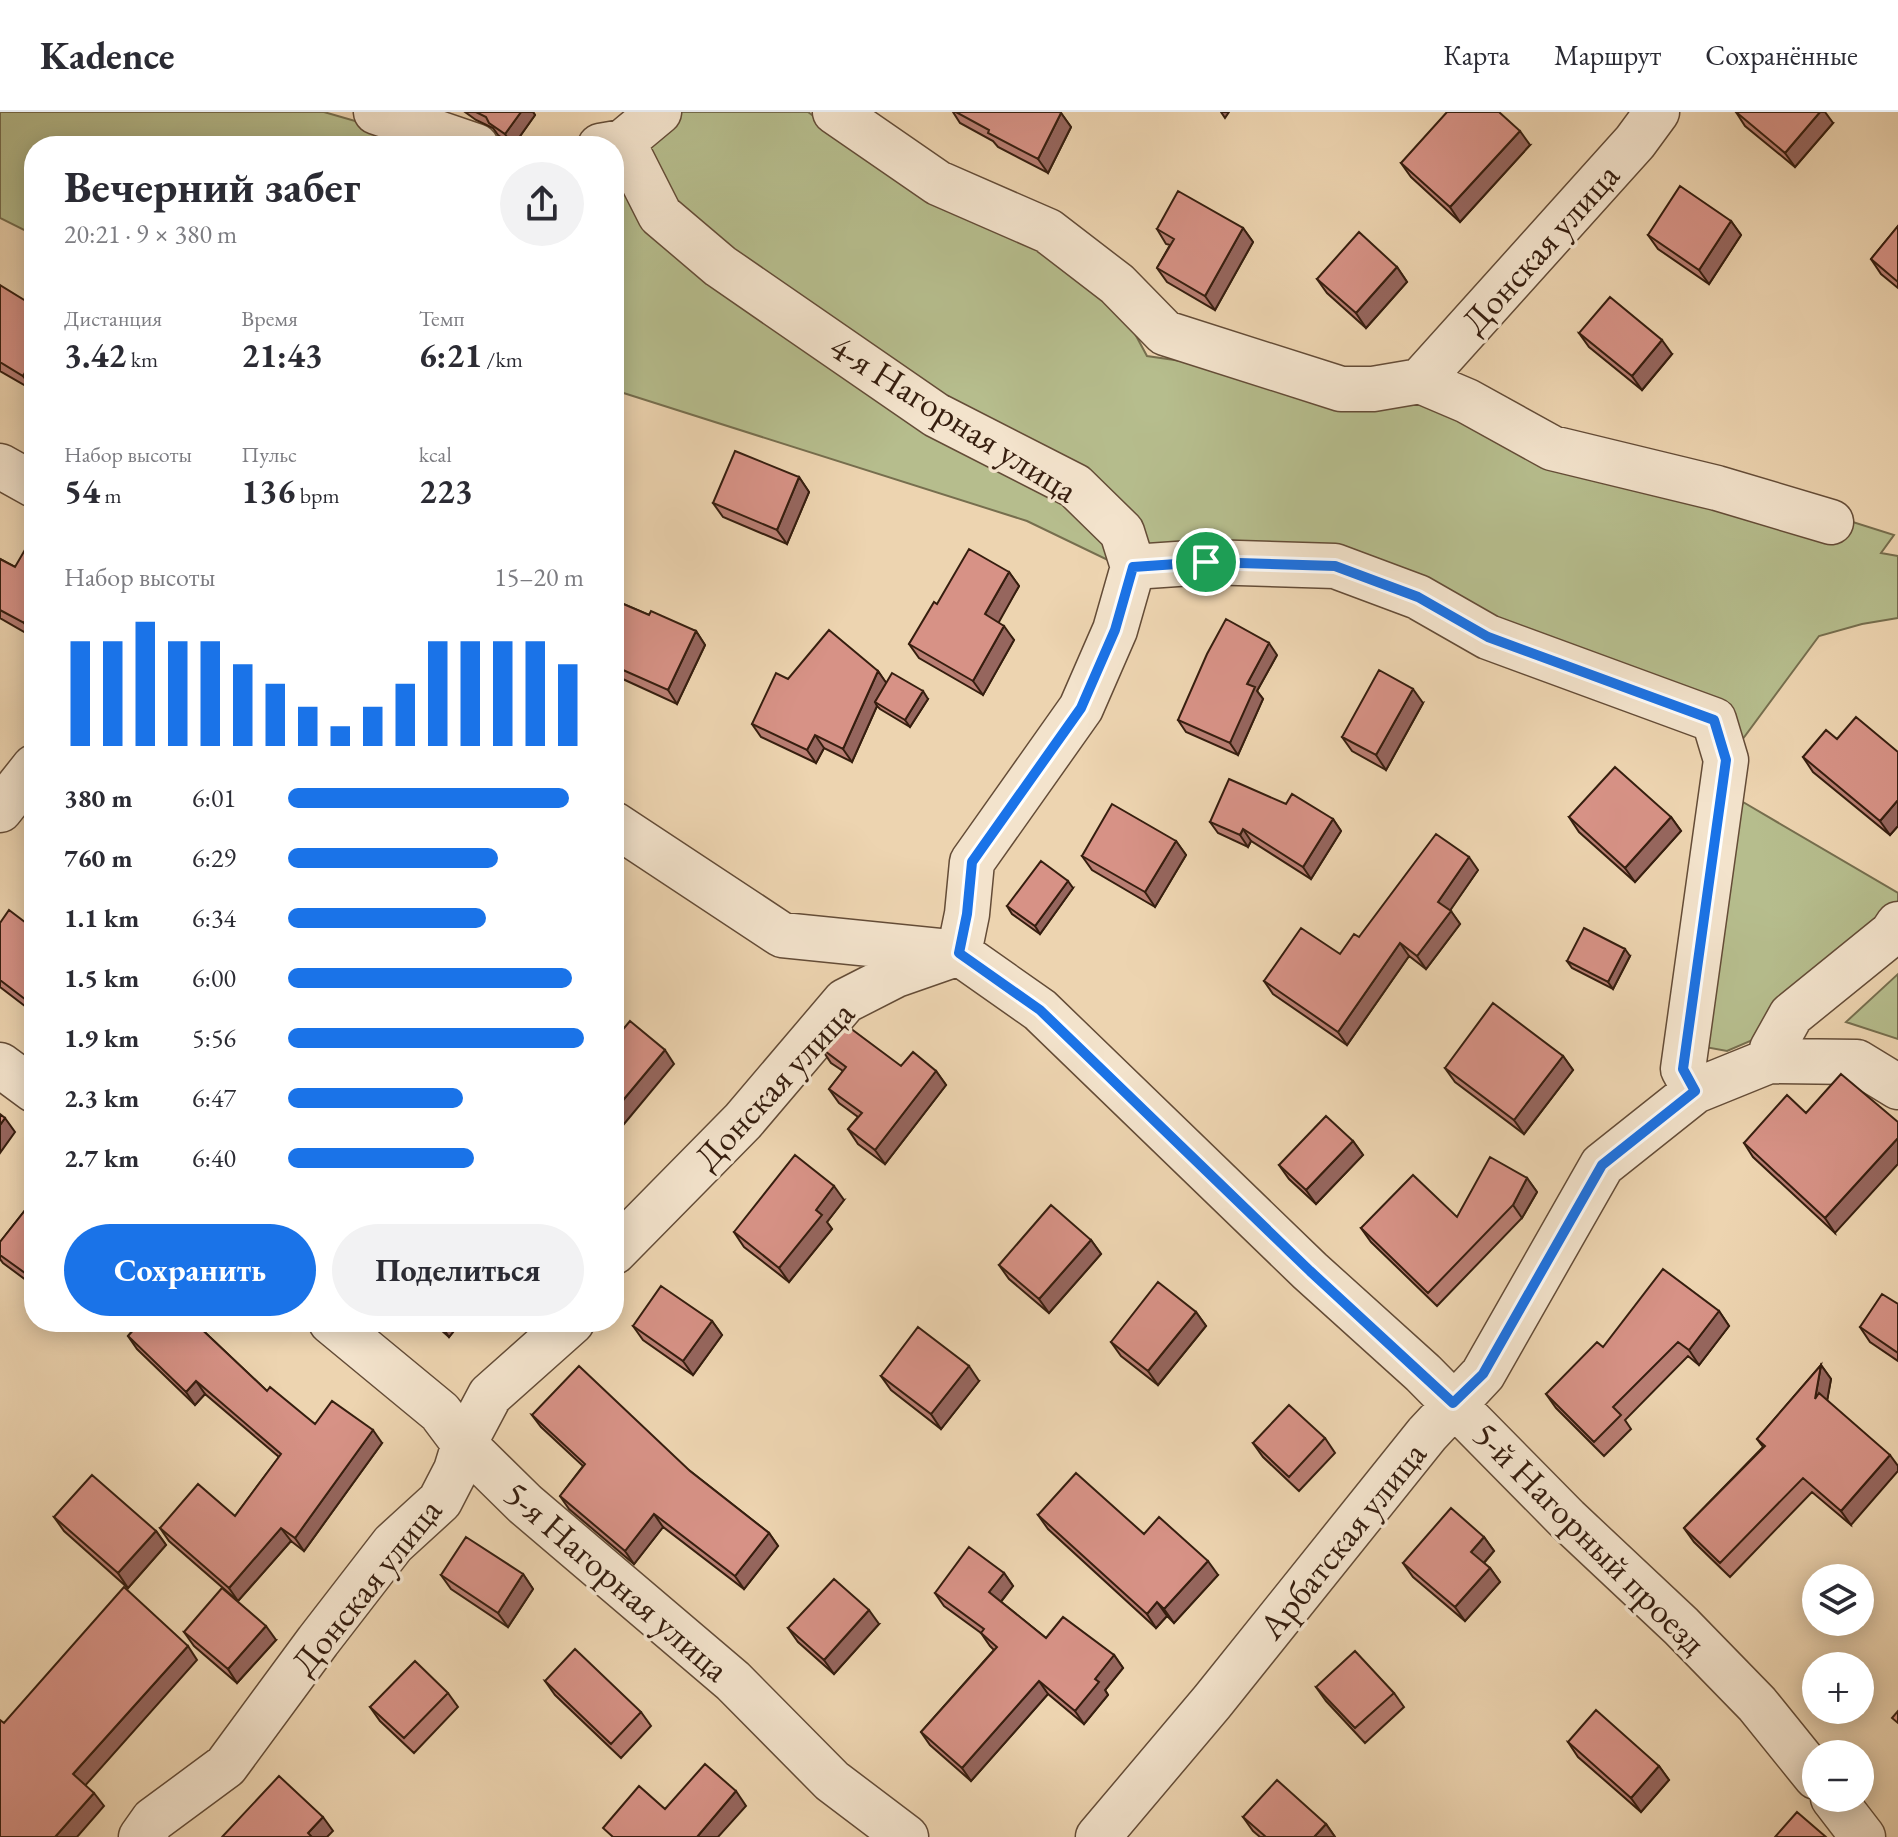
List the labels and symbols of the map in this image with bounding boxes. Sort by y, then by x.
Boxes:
street label: Донская улица [1451,152,1630,343]
street label: 4-я Нагорная улица [821,323,1087,513]
pin [1172,528,1240,596]
street label: Донская улица [684,990,865,1179]
street label: 5-й Нагорный проезд [1463,1411,1717,1665]
street label: Арбатская улица [1247,1431,1437,1649]
street label: 5-я Нагорная улица [495,1470,740,1692]
street label: Донская улица [280,1487,452,1684]

